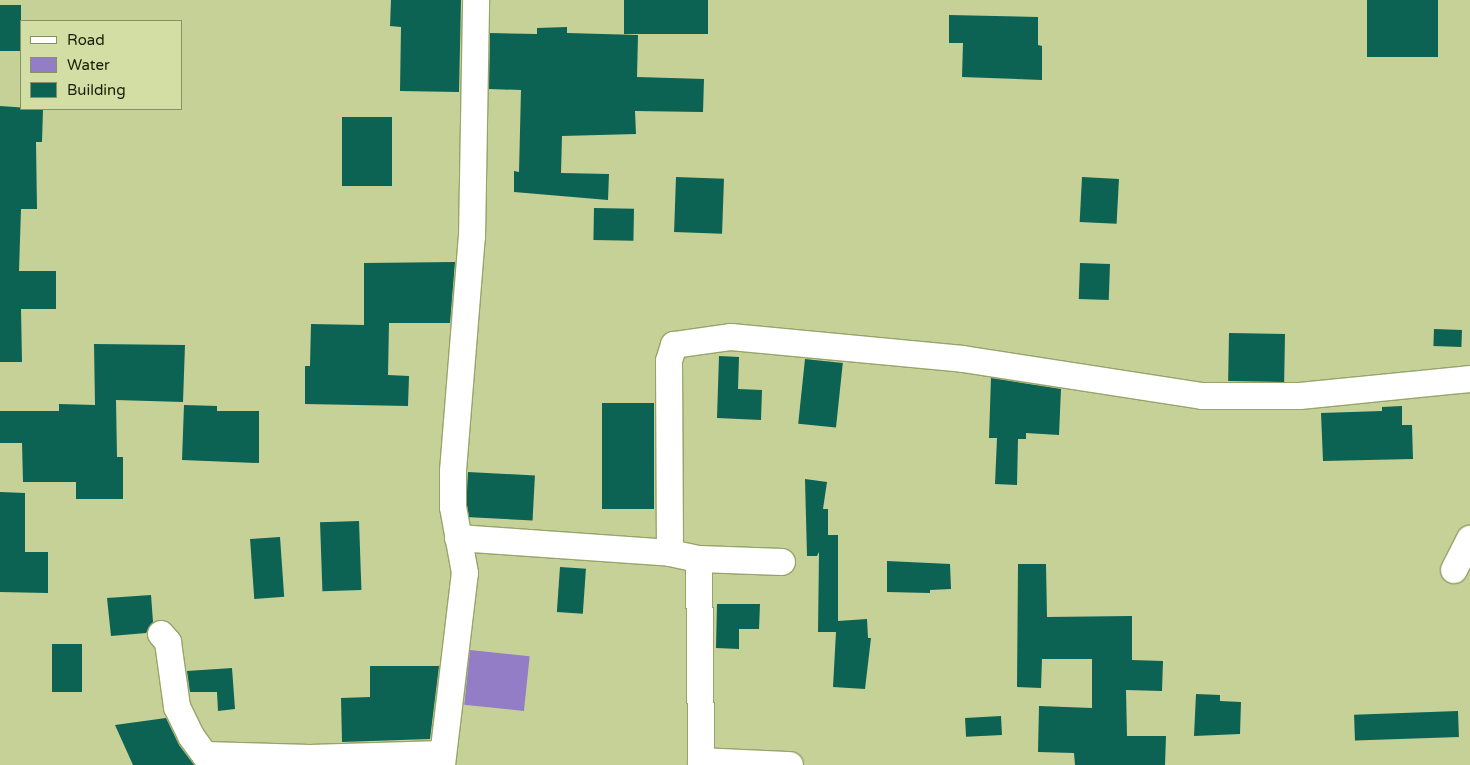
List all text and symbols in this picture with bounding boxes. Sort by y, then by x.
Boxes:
legend [20,20,182,110]
text: Road [67,31,105,49]
text: Water [67,56,110,74]
text: Building [67,81,126,99]

